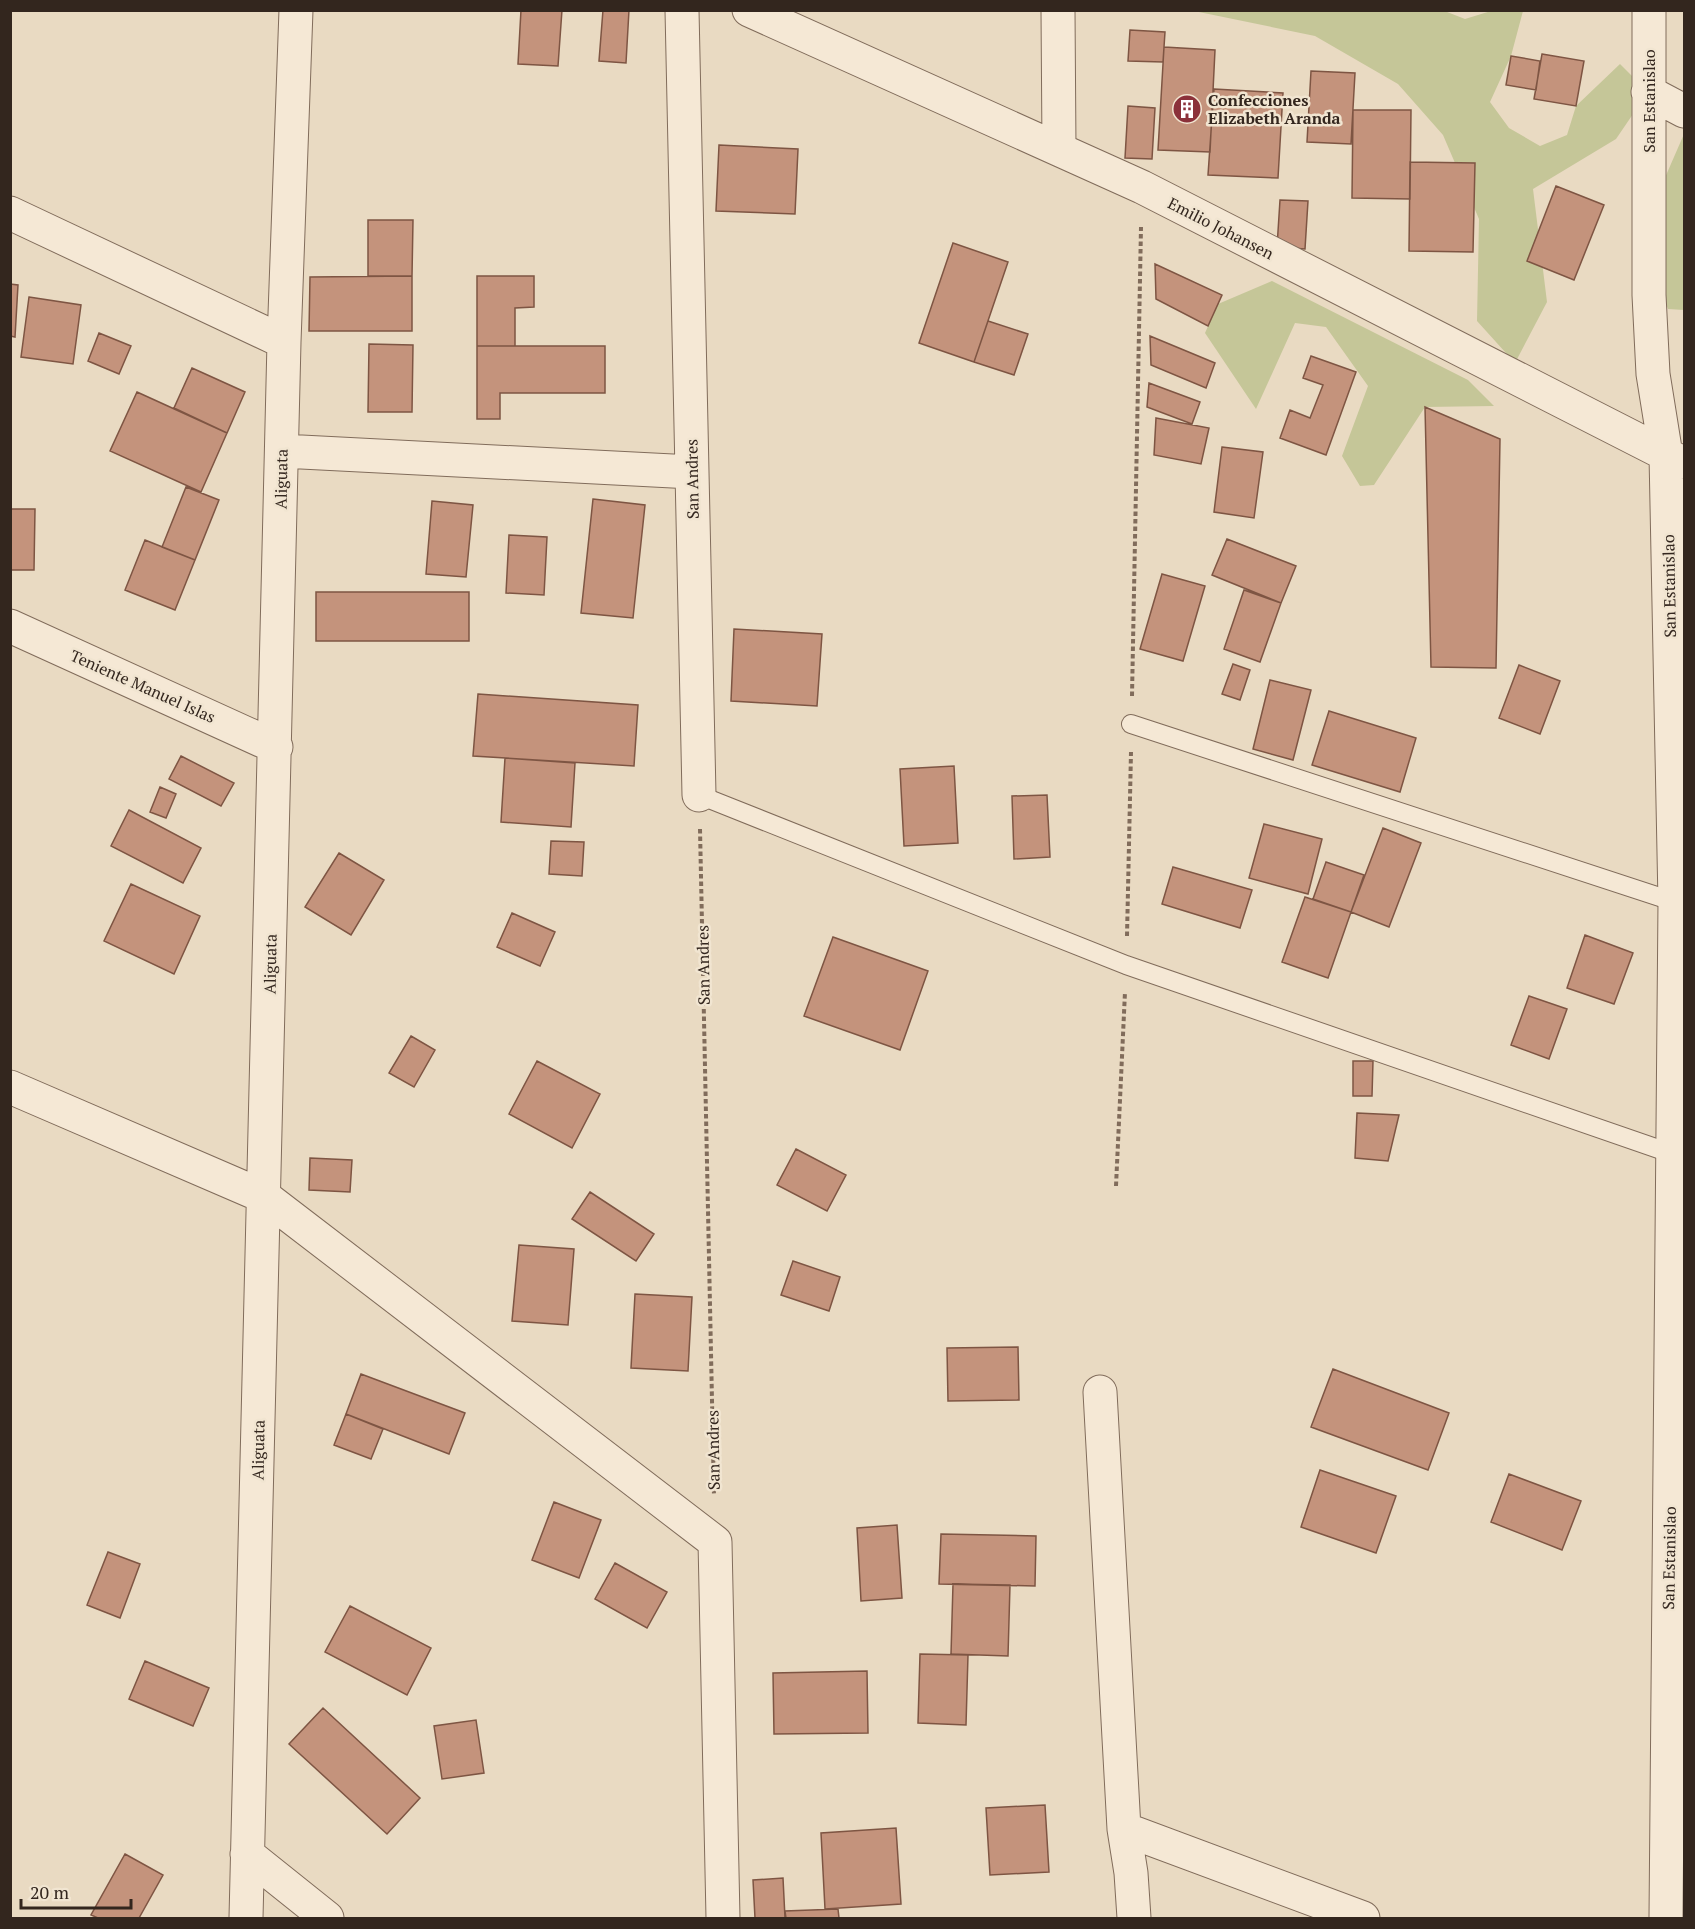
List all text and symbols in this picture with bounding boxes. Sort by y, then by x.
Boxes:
street label: San Estanislao [1638,49,1660,153]
place label: Confecciones Elizabeth Aranda [1208,89,1341,129]
building icon: Confecciones Elizabeth Aranda [1171,93,1203,125]
street label: Emilio Johansen [1164,192,1278,264]
street label: San Andres [680,439,704,519]
street label: Aliguata [269,449,293,509]
street label: San Estanislao [1657,534,1681,638]
street label: Teniente Manuel Islas [67,644,219,728]
street label: San Andres [691,925,715,1005]
street label: Aliguata [258,934,282,994]
street label: San Andres [701,1410,725,1490]
street label: Aliguata [246,1420,270,1480]
street label: San Estanislao [1657,1506,1681,1610]
scale bar [21,1872,130,1910]
text: 20 m [30,1880,70,1904]

